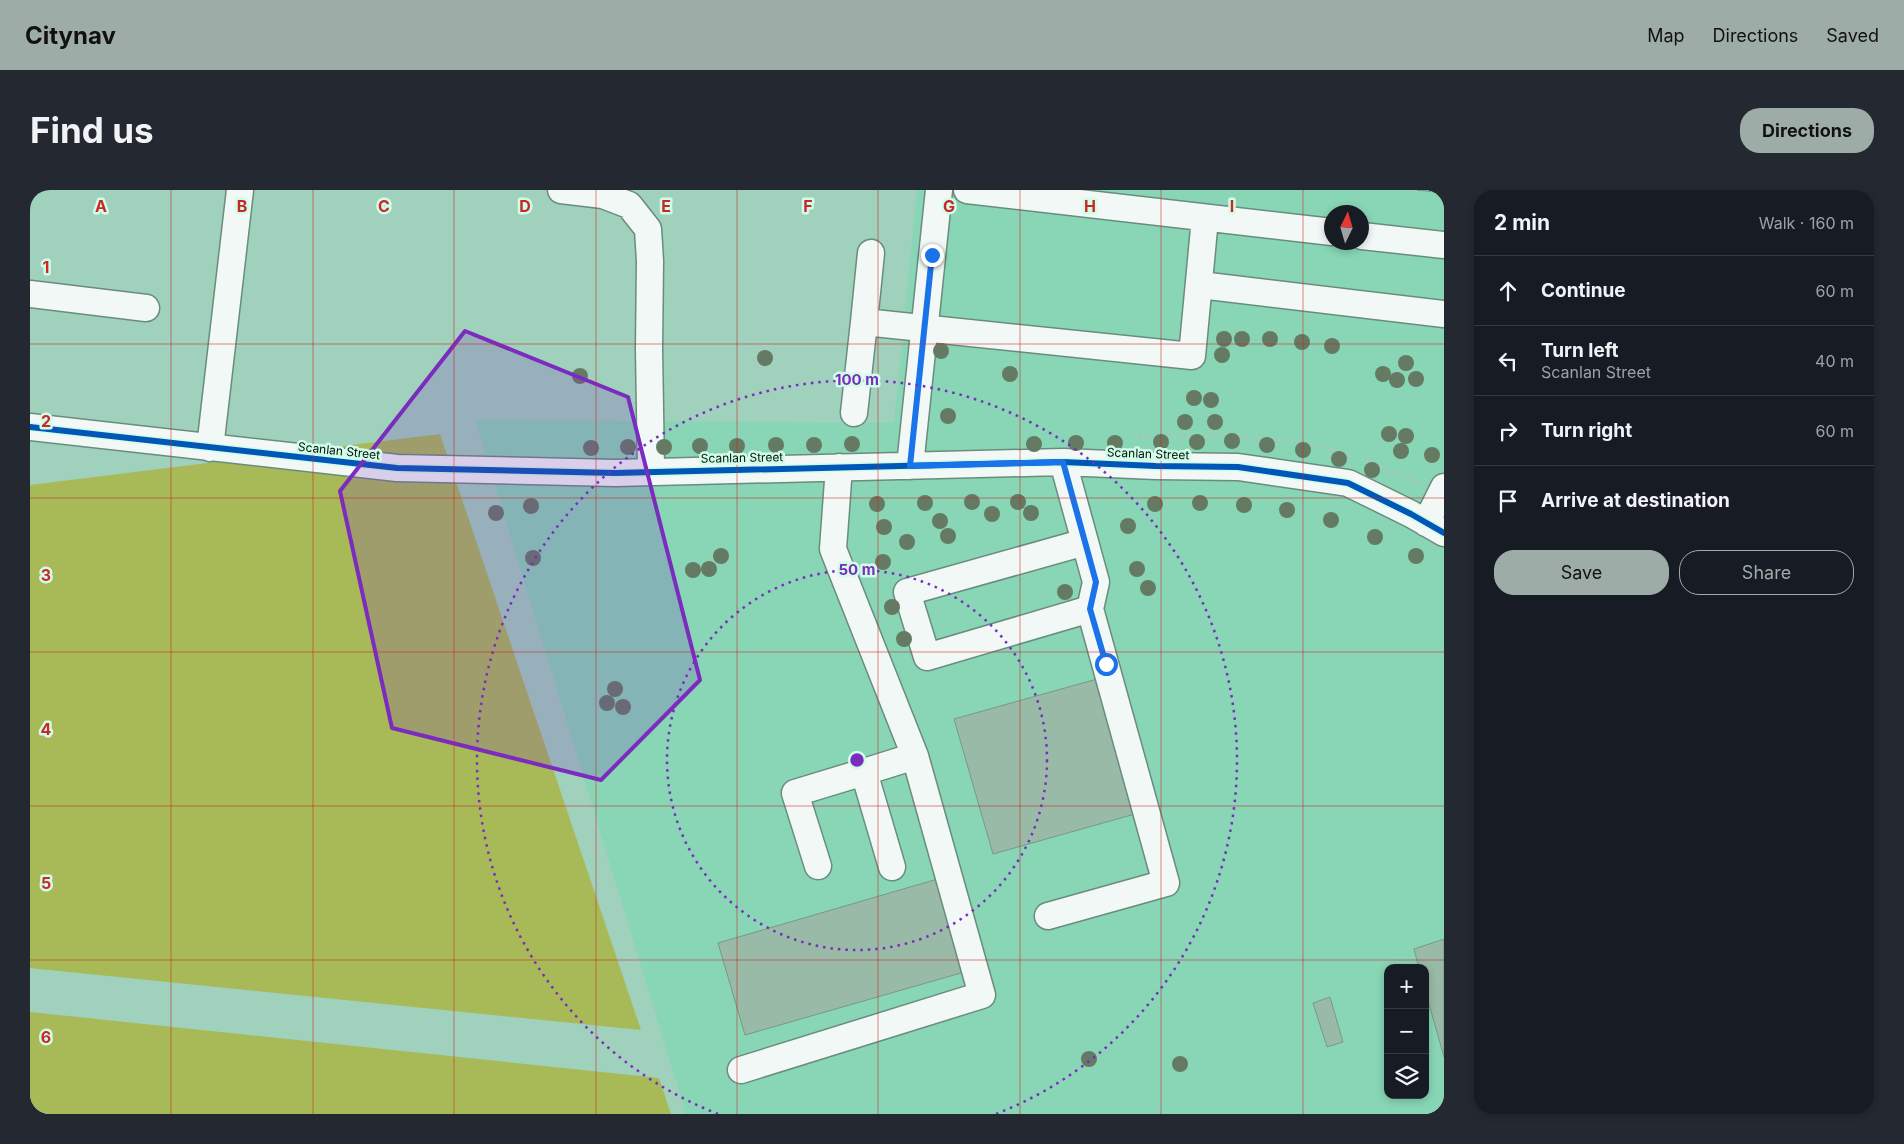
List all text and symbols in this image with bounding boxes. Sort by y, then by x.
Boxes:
text: Citynav [25,21,116,50]
text: Map [1647,25,1685,46]
text: Directions [1713,25,1798,46]
text: Saved [1826,25,1879,46]
button: Directions [1740,108,1874,153]
text: Find us [30,109,154,151]
text: A [95,196,107,216]
text: B [237,196,247,216]
text: C [378,196,390,216]
text: D [519,196,531,216]
text: E [661,196,671,216]
text: F [803,196,813,216]
text: G [943,196,955,216]
text: H [1084,196,1096,216]
text: I [1230,196,1234,216]
north arrow [1324,205,1369,250]
text: 2 min [1494,210,1550,235]
text: Walk · 160 m [1759,213,1854,233]
route end [921,244,944,267]
text: 1 [43,257,49,277]
icon: ahead [1494,277,1522,305]
text: Continue [1541,279,1626,302]
text: 60 m [1815,281,1854,301]
text: Turn left [1541,339,1619,362]
icon: left [1494,347,1522,375]
text: 40 m [1815,351,1854,371]
text: Scanlan Street [1541,362,1651,382]
text: 100 m [835,370,879,389]
text: 2 [41,411,51,431]
icon: right [1494,417,1522,445]
text: Turn right [1541,419,1632,442]
text: 60 m [1815,421,1854,441]
street label: Scanlan Street [297,439,381,462]
street label: Scanlan Street [1107,445,1190,462]
street label: Scanlan Street [701,449,783,466]
icon: arrive [1494,487,1522,515]
text: Arrive at destination [1541,489,1730,512]
button: Save [1494,550,1669,595]
button: Share [1679,550,1854,595]
text: 50 m [839,560,875,579]
text: 3 [41,565,51,585]
route start [1095,653,1118,676]
text: 4 [41,719,52,739]
centre of rings [848,751,866,769]
text: 5 [41,873,51,893]
map controls [1384,964,1429,1099]
button: + [1384,964,1429,1009]
button: − [1384,1009,1429,1054]
text: 6 [41,1027,51,1047]
button: layers [1384,1054,1429,1099]

